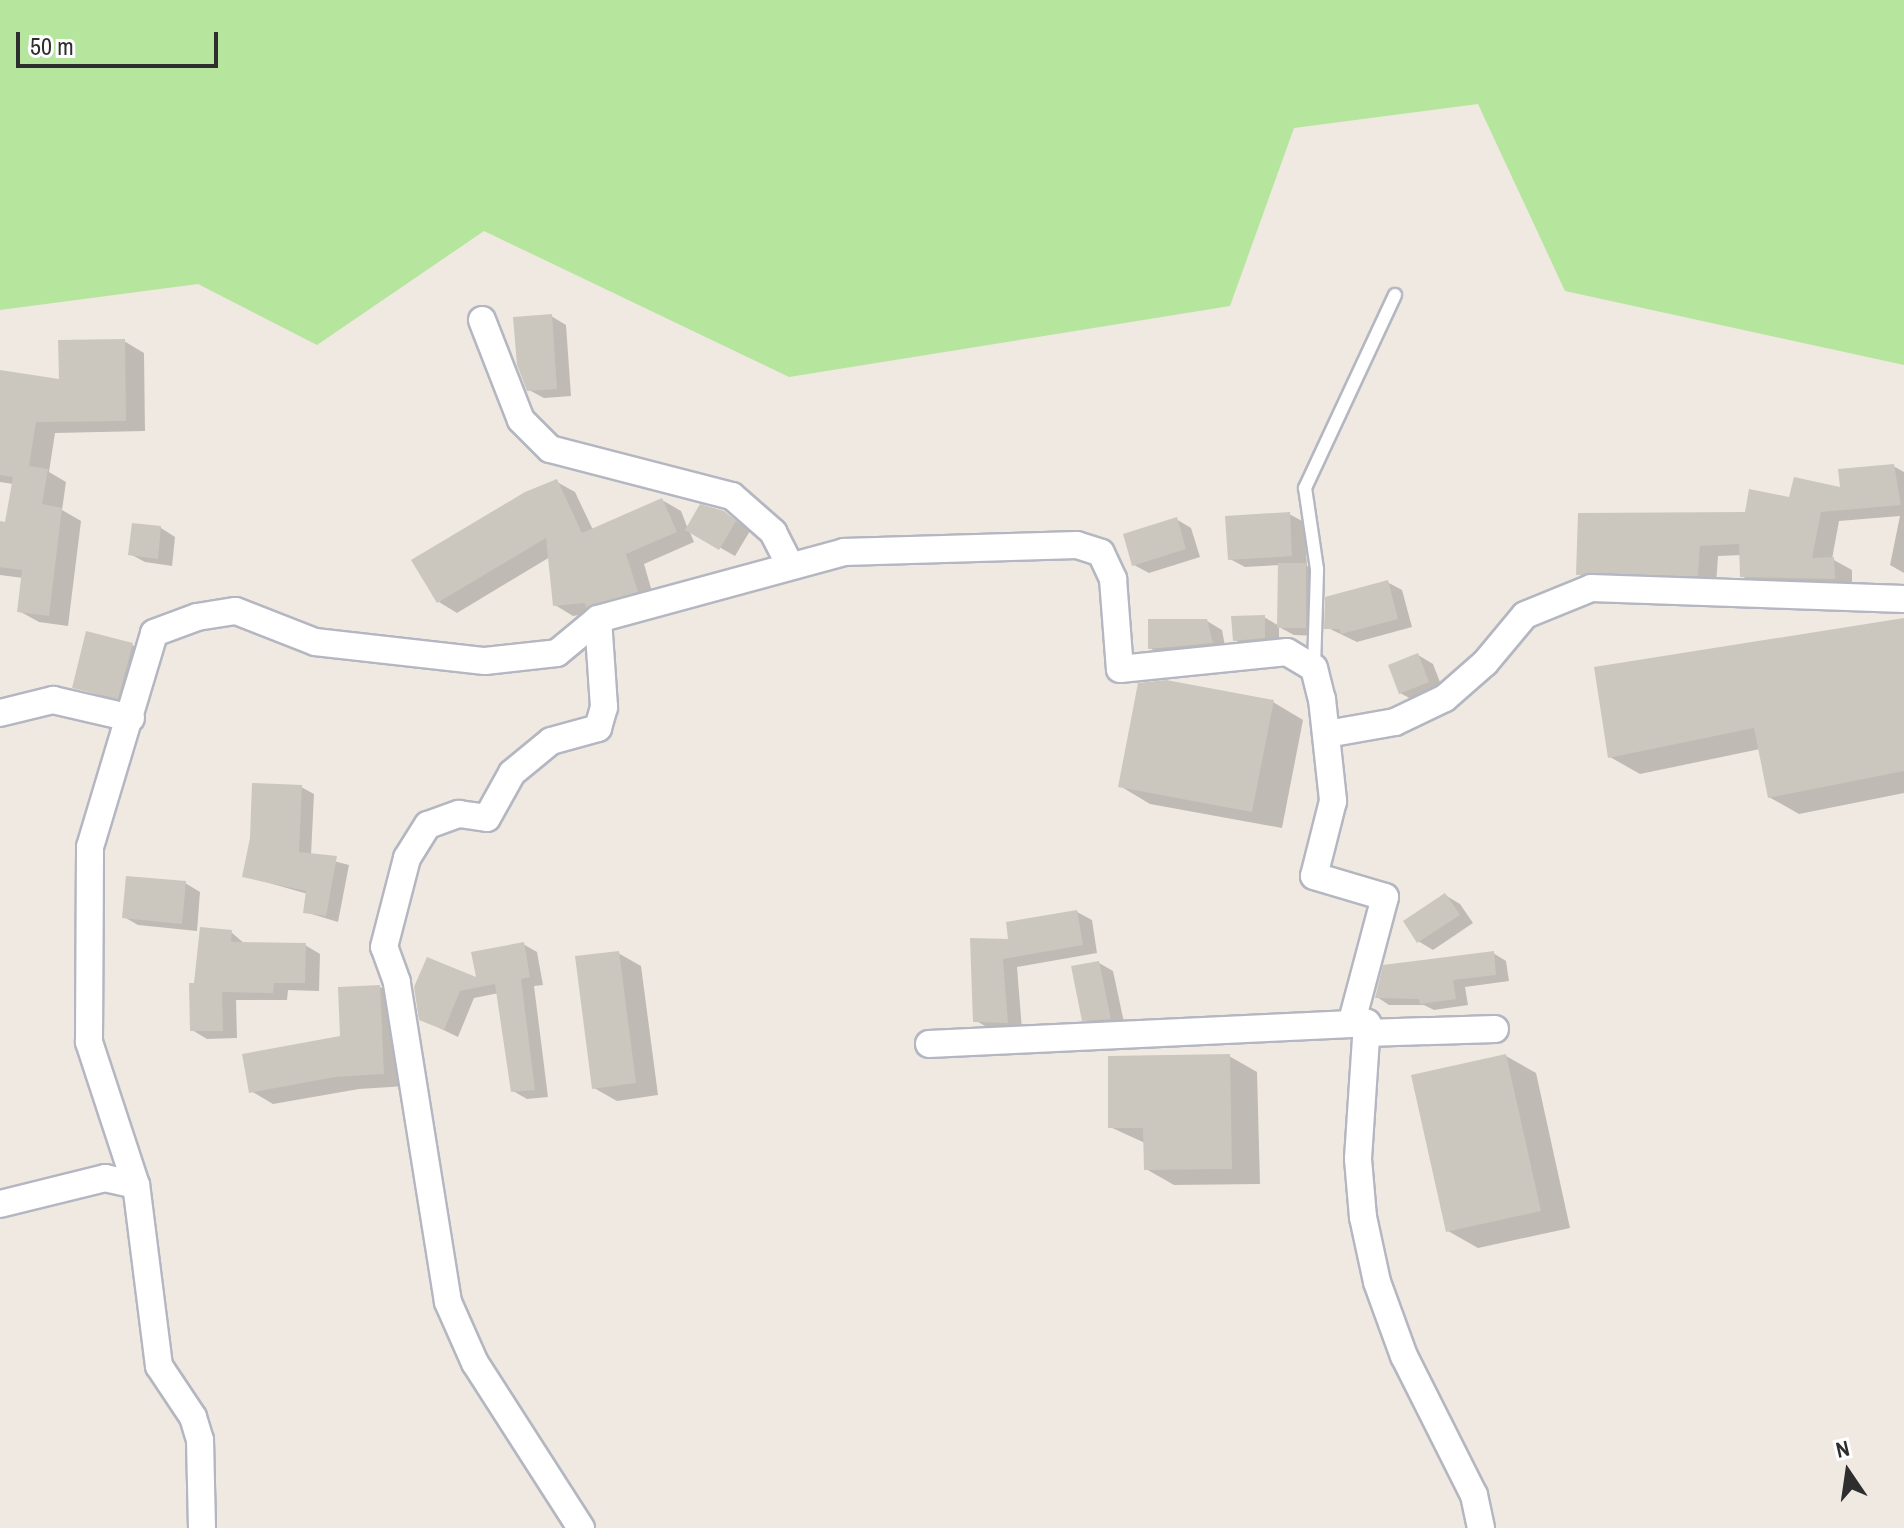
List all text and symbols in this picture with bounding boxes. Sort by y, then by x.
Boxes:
scale bar [20,16,222,66]
text: 50 m [30,30,74,62]
north arrow [1808,1432,1888,1512]
text: N [1833,1433,1852,1465]

